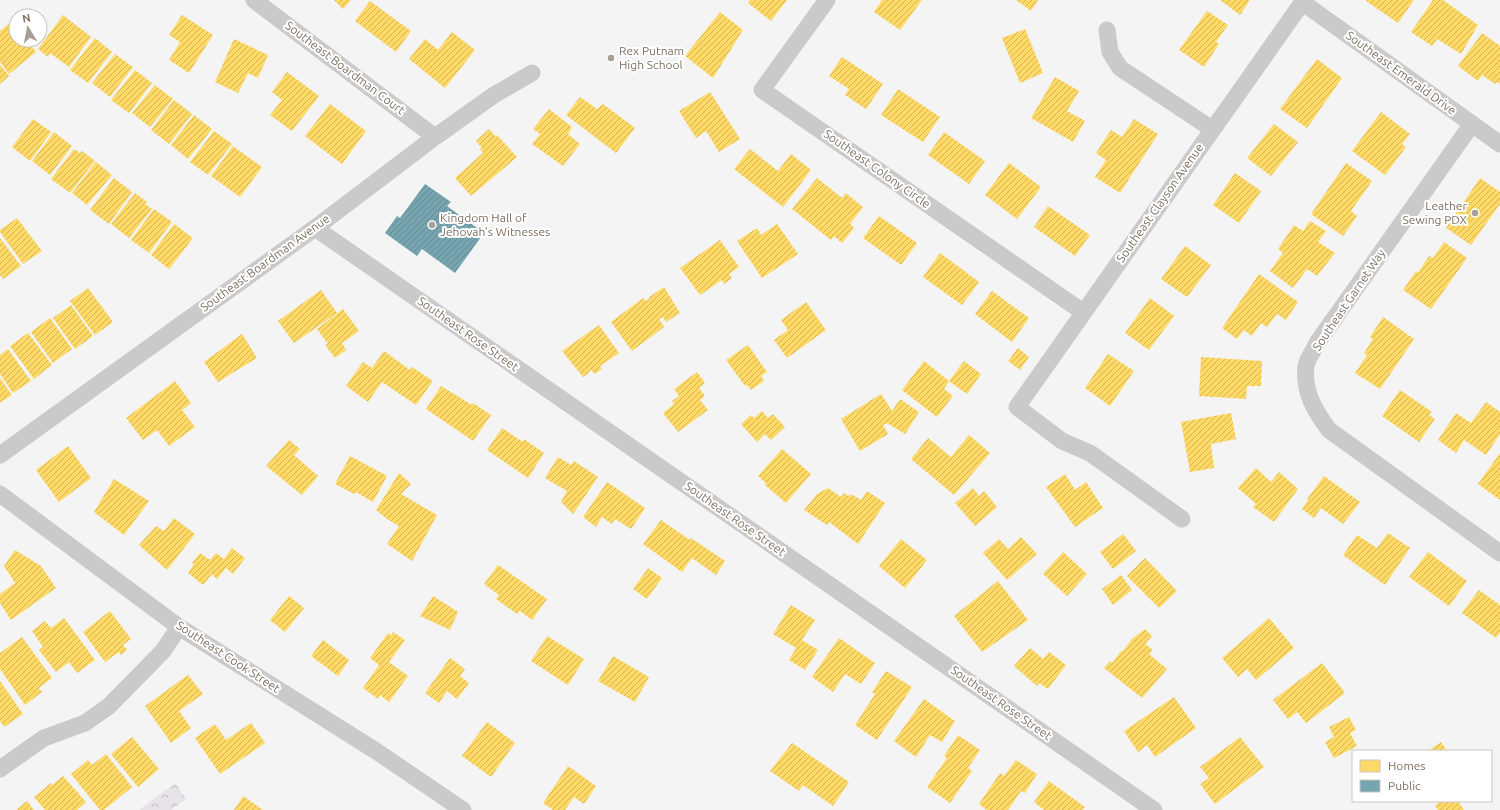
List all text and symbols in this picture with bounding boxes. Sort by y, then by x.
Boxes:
north arrow [8,8,48,48]
text: N [21,12,31,25]
street label: Southeast Boardman Court [283,18,408,117]
street label: Southeast Emerald Drive [1344,28,1459,117]
place label: Rex Putnam High School [619,44,684,71]
marker: Rex Putnam High School [606,53,616,63]
street label: Southeast Colony Circle [821,127,933,210]
street label: Southeast Clayson Avenue [1114,141,1206,265]
place label: Leather Sewing PDX [1403,199,1468,226]
marker: Leather Sewing PDX [1470,208,1480,218]
street label: Southeast Boardman Avenue [198,211,332,314]
place label: Kingdom Hall of Jehovah’s Witnesses [440,211,550,238]
marker: Kingdom Hall of Jehovah’s Witnesses [427,220,437,230]
street label: Southeast Garnet Way [1310,246,1388,353]
street label: Southeast Rose Street [416,294,521,373]
street label: Southeast Rose Street [683,479,788,558]
street label: Southeast Cook Street [174,618,283,695]
street label: Southeast Rose Street [949,663,1054,742]
legend [1352,750,1492,802]
text: Homes [1388,759,1426,772]
text: Public [1388,779,1421,792]

